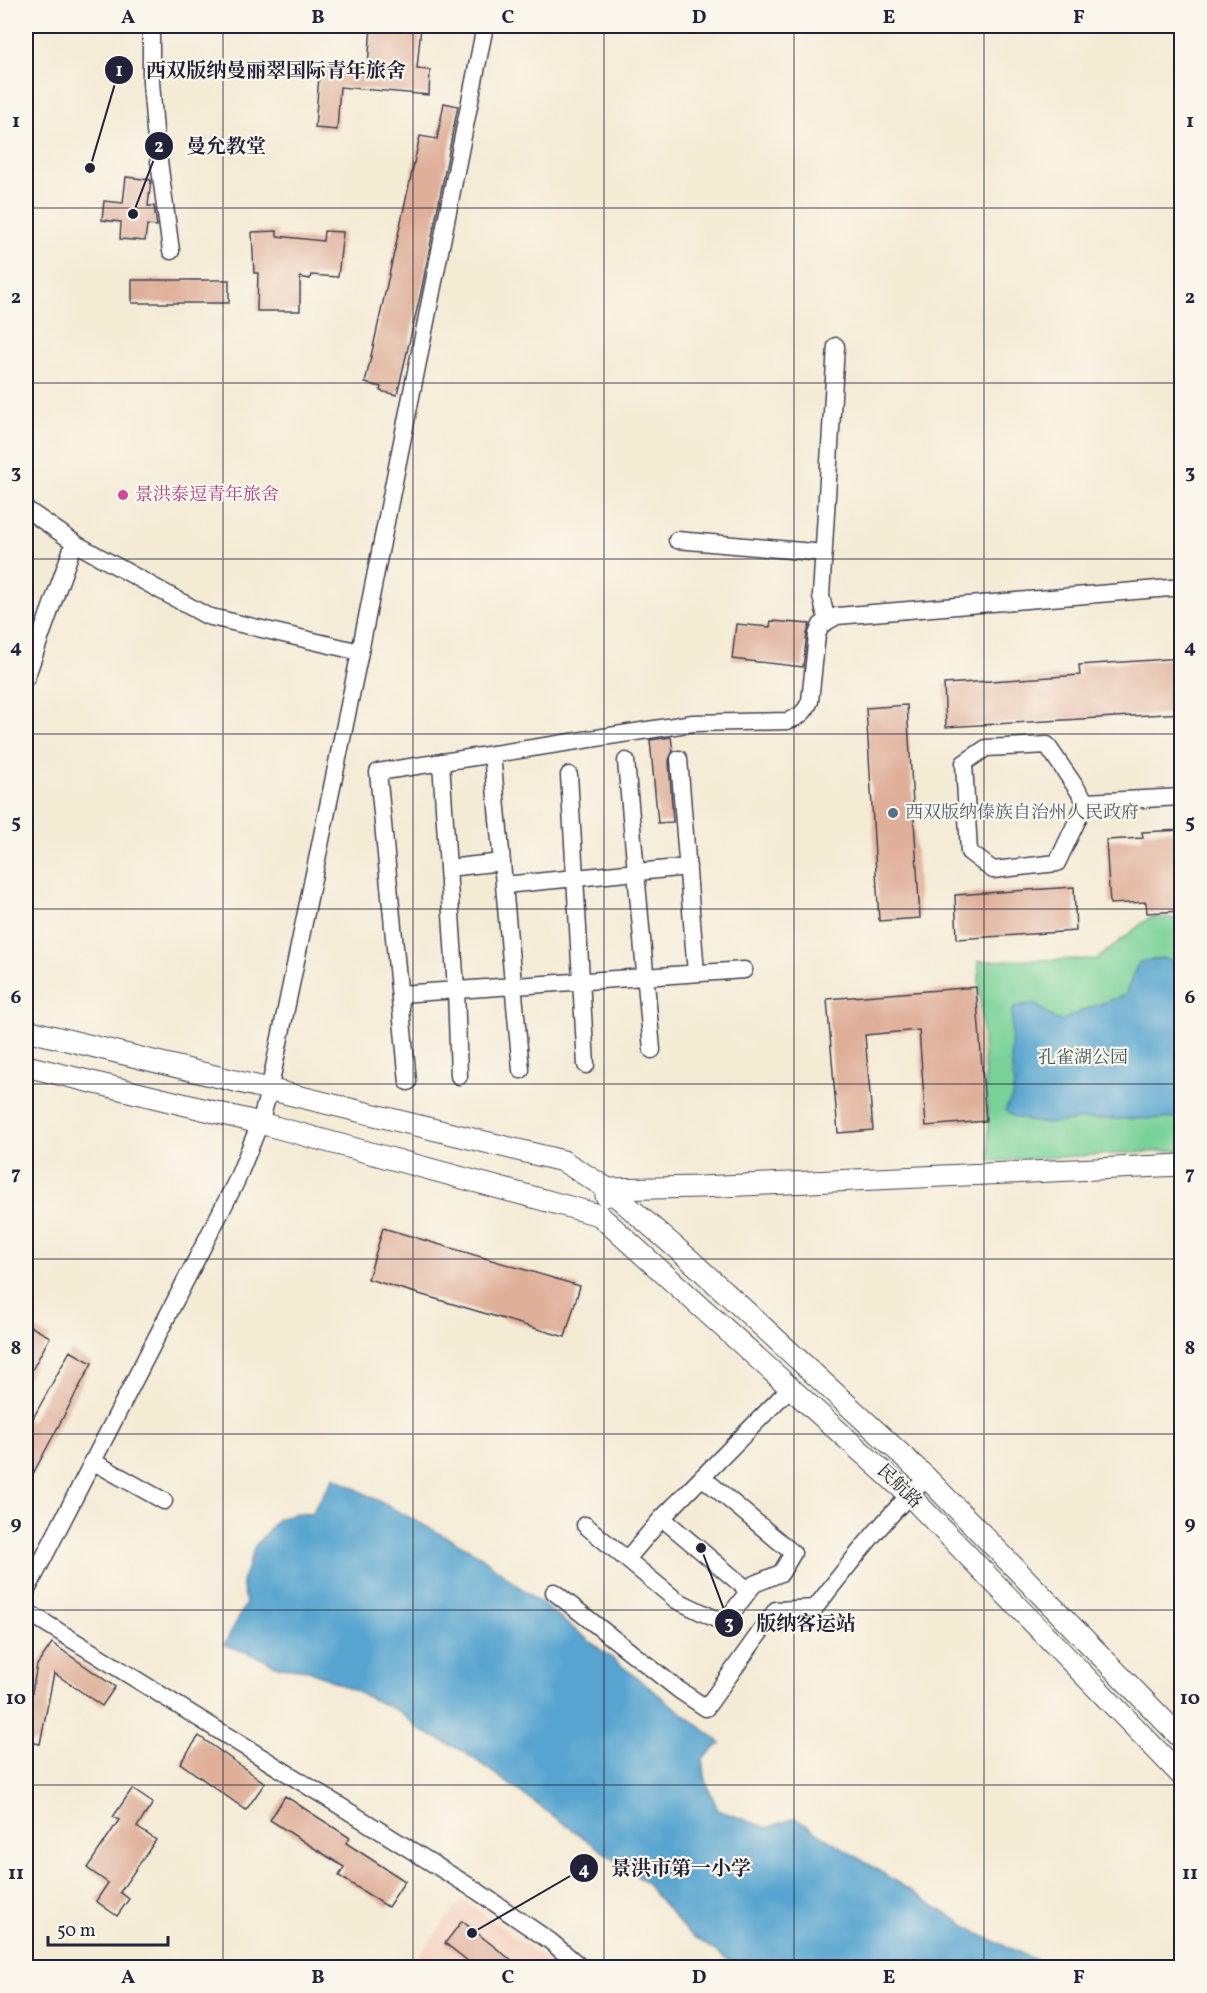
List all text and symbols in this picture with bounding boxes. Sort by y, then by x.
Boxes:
text: A [121,4,135,32]
text: B [311,4,325,32]
text: C [502,4,515,32]
text: D [692,4,706,32]
text: E [883,4,895,32]
text: F [1073,4,1085,32]
callout: 西双版纳曼丽翠国际青年旅舍 [104,51,418,89]
text: 西双版纳曼丽翠国际青年旅舍 [146,58,406,86]
text: 1 [115,59,123,84]
text: 1 [12,108,20,136]
text: 1 [1186,108,1194,136]
callout: 曼允教堂 [144,127,278,165]
text: 曼允教堂 [186,134,266,162]
text: 2 [154,135,164,160]
text: 2 [11,284,21,312]
text: 2 [1185,284,1195,312]
text: 3 [11,459,21,487]
text: 3 [1185,459,1195,487]
place label: 景洪泰逗青年旅舍 [135,483,279,508]
marker: 景洪泰逗青年旅舍 [116,488,130,502]
text: 4 [10,634,22,662]
text: 4 [1184,634,1196,662]
place label: 西双版纳傣族自治州人民政府 [905,801,1139,826]
marker: 西双版纳傣族自治州人民政府 [886,806,900,820]
text: 5 [11,809,21,837]
text: 5 [1185,809,1195,837]
text: 6 [11,984,22,1012]
text: 6 [1185,984,1196,1012]
park label: 孔雀湖公园 [1038,1046,1128,1071]
text: 7 [11,1160,21,1188]
text: 7 [1185,1160,1195,1188]
text: 8 [11,1335,21,1363]
text: 8 [1185,1335,1195,1363]
street label: 民航路 [871,1459,927,1515]
text: 9 [10,1510,22,1538]
text: 9 [1184,1510,1196,1538]
callout: 版纳客运站 [714,1604,868,1642]
text: 版纳客运站 [756,1611,856,1639]
text: 3 [724,1612,734,1637]
text: 10 [6,1685,26,1713]
text: 10 [1180,1685,1200,1713]
callout: 景洪市第一小学 [569,1849,763,1887]
text: 景洪市第一小学 [611,1856,751,1884]
text: 4 [579,1858,590,1883]
text: 11 [8,1860,24,1888]
text: 11 [1182,1860,1198,1888]
scale bar [48,1909,168,1947]
text: 50 m [57,1919,96,1944]
text: A [121,1964,135,1992]
text: B [311,1964,325,1992]
text: C [502,1964,515,1992]
text: D [692,1964,706,1992]
text: E [883,1964,895,1992]
text: F [1073,1964,1085,1992]

